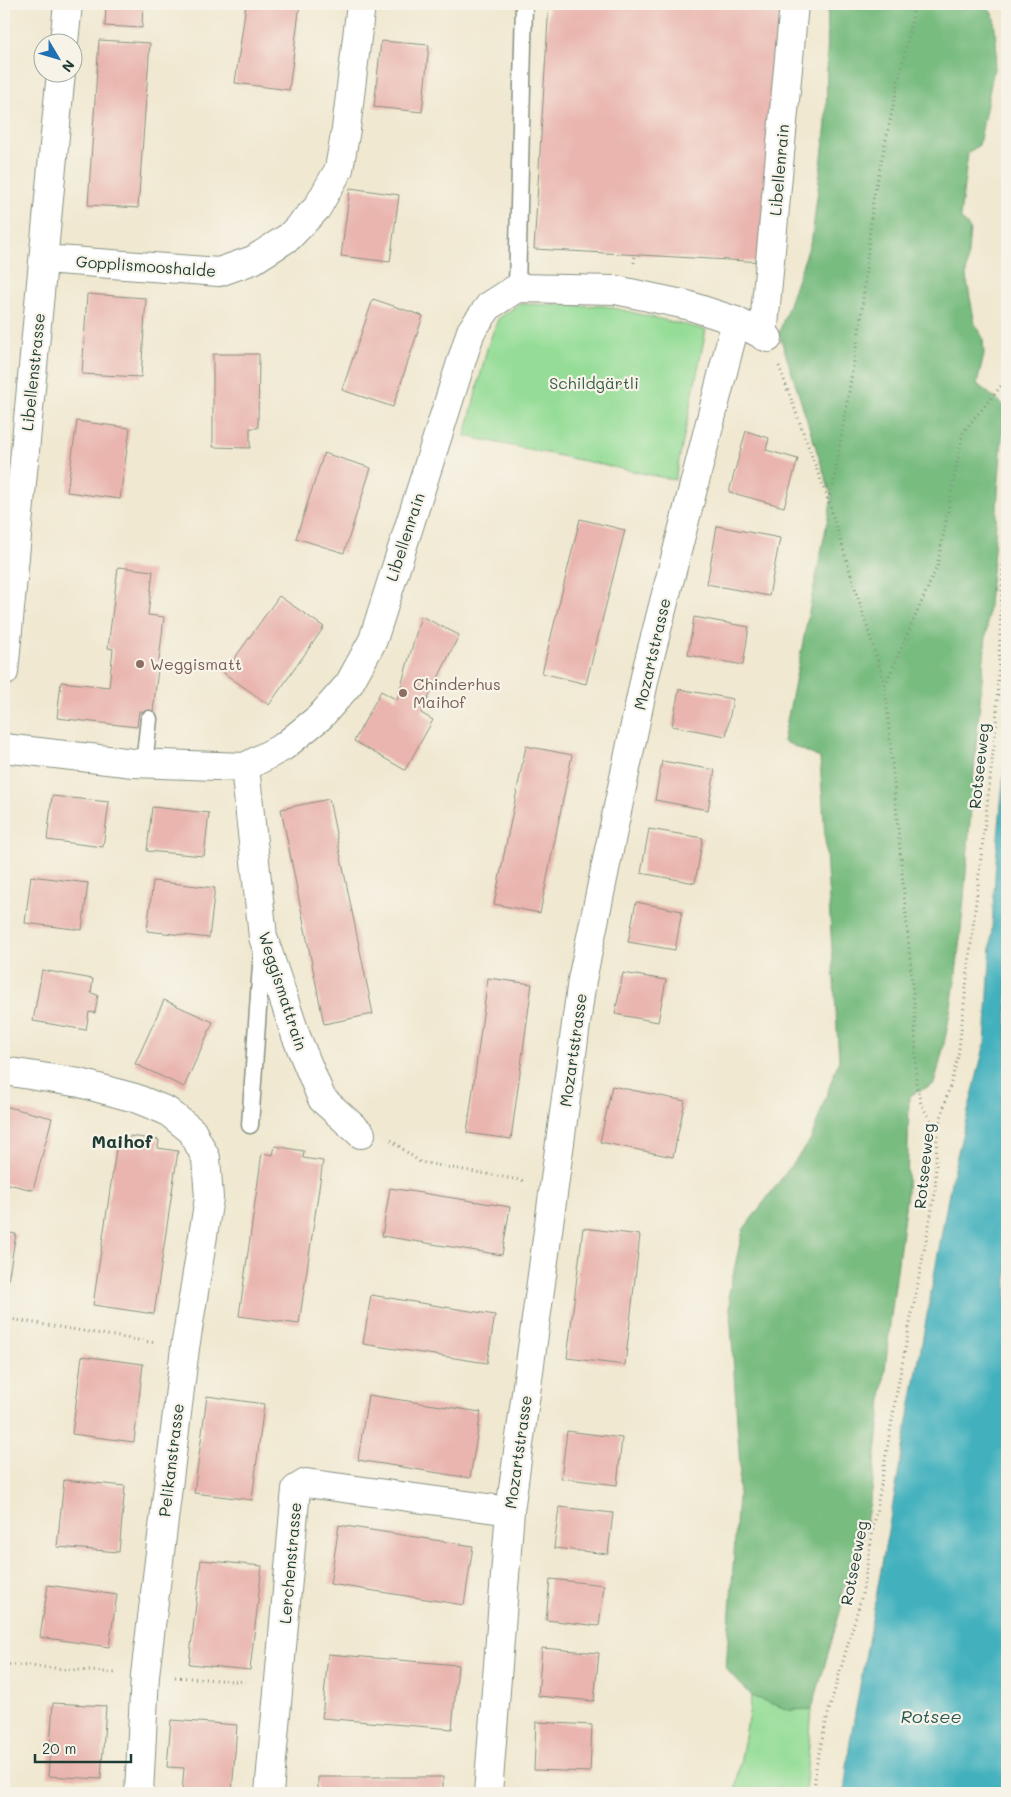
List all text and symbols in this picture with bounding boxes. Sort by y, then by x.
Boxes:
north arrow [32,32,82,82]
text: N [58,56,79,76]
street label: Libellenrain [764,123,793,217]
street label: Gopplismooshalde [75,250,217,281]
street label: Libellenstrasse [16,312,49,432]
park label: Schildgärtli [549,372,639,393]
street label: Libellenrain [380,490,429,584]
street label: Mozartstrasse [628,596,675,712]
place label: Weggismatt [150,653,242,674]
marker: Weggismatt [134,658,146,670]
place label: Chinderhus Maihof [413,673,501,712]
marker: Chinderhus Maihof [397,687,409,699]
street label: Rotseeweg [964,722,993,810]
street label: Weggismattrain [254,929,313,1053]
street label: Mozartstrasse [554,992,591,1108]
street label: Rotseeweg [909,1122,938,1210]
district label: Maihof [92,1129,153,1153]
street label: Mozartstrasse [499,1394,536,1510]
street label: Pelikanstrasse [153,1402,188,1518]
street label: Lerchenstrasse [274,1501,305,1625]
street label: Rotseeweg [835,1519,872,1607]
water label: Rotsee [900,1704,962,1728]
scale bar [35,1732,131,1764]
text: 20 m [42,1738,76,1758]

